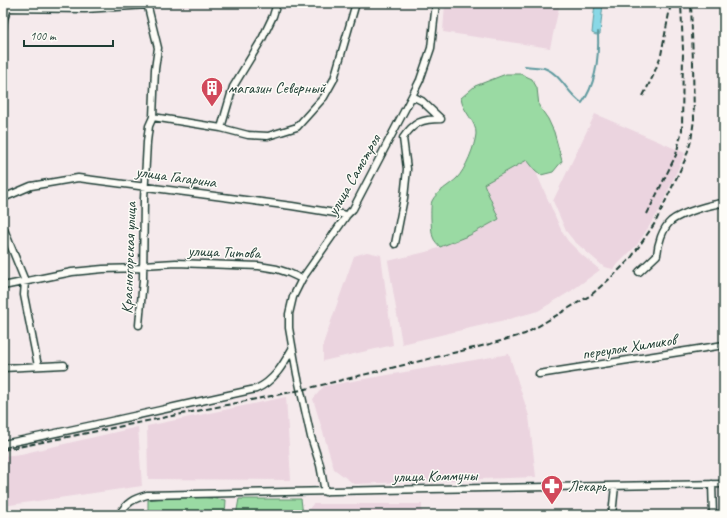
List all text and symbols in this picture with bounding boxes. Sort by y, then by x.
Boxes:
scale bar [24,22,113,48]
text: 100 m [30,28,57,44]
building icon: магазин Северный [199,75,225,108]
place label: магазин Северный [228,78,327,98]
street label: улица Самстроя [322,130,386,220]
street label: улица Гагарина [134,161,218,193]
street label: Красногорская улица [117,200,141,314]
street label: улица Титова [187,241,262,263]
street label: переулок Химиков [581,329,681,364]
street label: улица Коммуны [392,465,479,487]
pharmacy icon: Лекарь [539,473,565,506]
place label: Лекарь [568,476,607,496]

